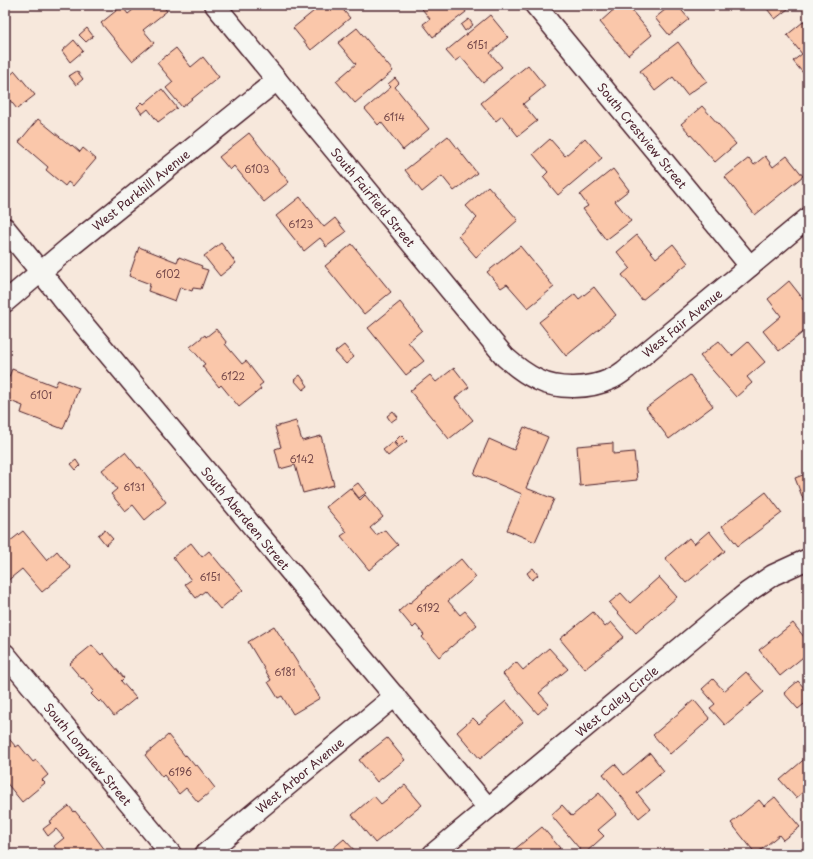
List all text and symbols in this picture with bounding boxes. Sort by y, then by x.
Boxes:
house number: 6151 [466,37,488,52]
street label: South Crestview Street [593,79,692,192]
house number: 6114 [383,109,405,124]
street label: South Fairfield Street [327,144,420,251]
street label: West Parkhill Avenue [88,145,194,235]
house number: 6103 [245,161,270,176]
house number: 6123 [289,216,314,231]
house number: 6102 [156,266,180,281]
street label: West Fair Avenue [638,284,726,362]
house number: 6122 [221,368,245,383]
house number: 6101 [30,387,52,402]
house number: 6142 [290,451,314,466]
street label: South Aberdeen Street [197,463,294,574]
house number: 6131 [123,479,145,494]
house number: 6151 [199,569,221,584]
house number: 6192 [416,600,440,615]
street label: West Caley Circle [571,661,662,741]
house number: 6181 [275,664,296,679]
street label: South Longview Street [40,699,136,809]
street label: West Arbor Avenue [252,733,348,817]
house number: 6196 [168,764,192,779]

